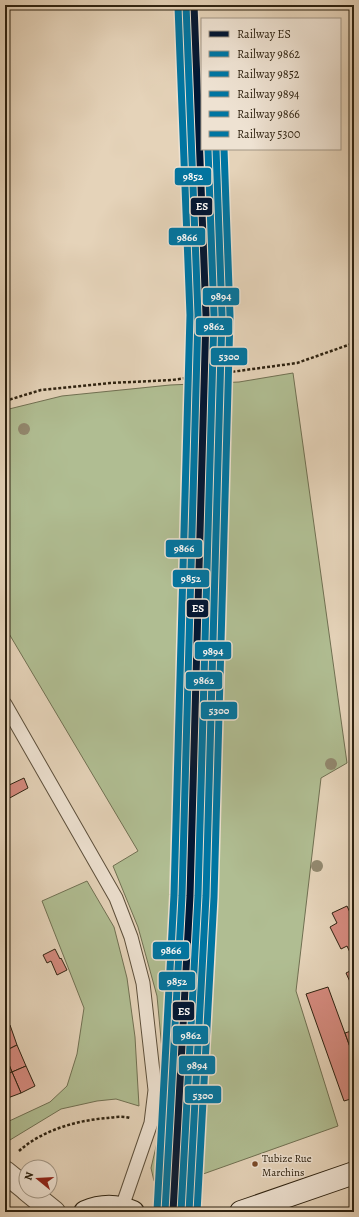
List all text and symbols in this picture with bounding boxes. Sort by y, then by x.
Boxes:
legend [201,18,341,150]
text: Railway ES [237,26,291,42]
text: Railway 9862 [237,46,300,62]
text: Railway 9852 [237,66,300,82]
text: Railway 9894 [237,86,300,102]
text: Railway 9866 [237,106,300,122]
text: Railway 5300 [237,126,300,142]
line badge: 9852 [174,167,212,186]
text: 9852 [183,169,204,184]
line badge: ES [190,197,213,216]
text: ES [196,199,208,214]
line badge: 9866 [168,227,206,246]
text: 9866 [177,230,197,245]
line badge: 9894 [202,287,240,306]
text: 9894 [211,289,231,304]
line badge: 9862 [195,317,233,336]
text: 9862 [204,319,225,334]
line badge: 5300 [210,347,248,366]
text: 5300 [219,349,240,364]
line badge: 9866 [165,539,203,558]
text: 9866 [174,541,194,556]
line badge: 9852 [172,569,210,588]
text: 9852 [181,571,202,586]
line badge: ES [186,599,209,618]
text: ES [192,601,204,616]
line badge: 9894 [194,641,232,660]
text: 9894 [203,644,223,659]
line badge: 9862 [185,671,223,690]
text: 9862 [194,673,215,688]
line badge: 5300 [200,701,238,720]
text: 5300 [209,703,230,718]
line badge: 9866 [152,941,190,960]
text: 9866 [161,943,181,958]
line badge: 9852 [158,971,196,991]
text: 9852 [167,974,188,989]
line badge: ES [172,1001,195,1021]
text: ES [178,1004,190,1019]
line badge: 9862 [172,1025,209,1045]
text: 9862 [181,1028,202,1043]
line badge: 9894 [178,1055,216,1075]
text: 9894 [187,1058,207,1073]
line badge: 5300 [184,1085,222,1104]
text: 5300 [193,1088,214,1103]
place label: Tubize Rue Marchins [262,1151,312,1180]
north arrow [18,1159,58,1199]
marker: Tubize Rue Marchins [250,1159,260,1169]
text: N [21,1170,37,1182]

